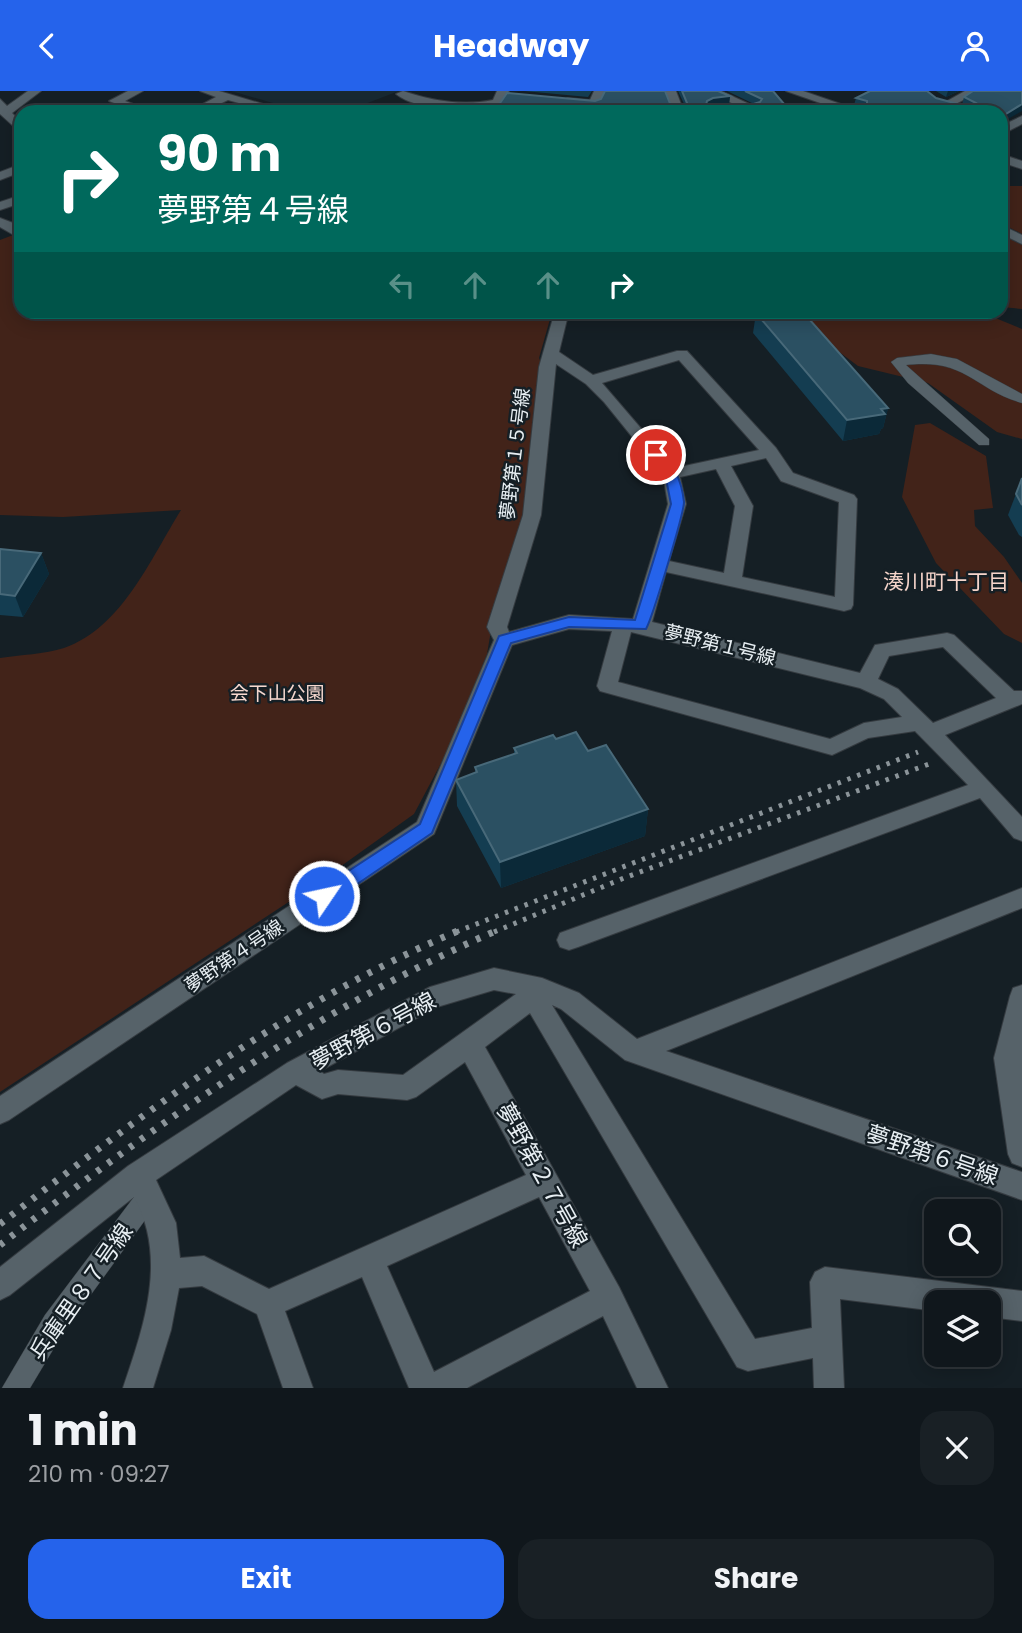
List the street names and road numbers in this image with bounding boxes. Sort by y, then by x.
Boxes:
street label: 夢野第１５号線 [493,386,537,522]
street label: 夢野第１号線 [661,618,779,672]
street label: 夢野第４号線 [179,913,289,999]
street label: 夢野第６号線 [305,984,441,1078]
street label: 夢野第２７号線 [489,1097,595,1253]
street label: 夢野第６号線 [862,1117,1002,1193]
street label: 兵庫里８７号線 [22,1217,140,1367]

